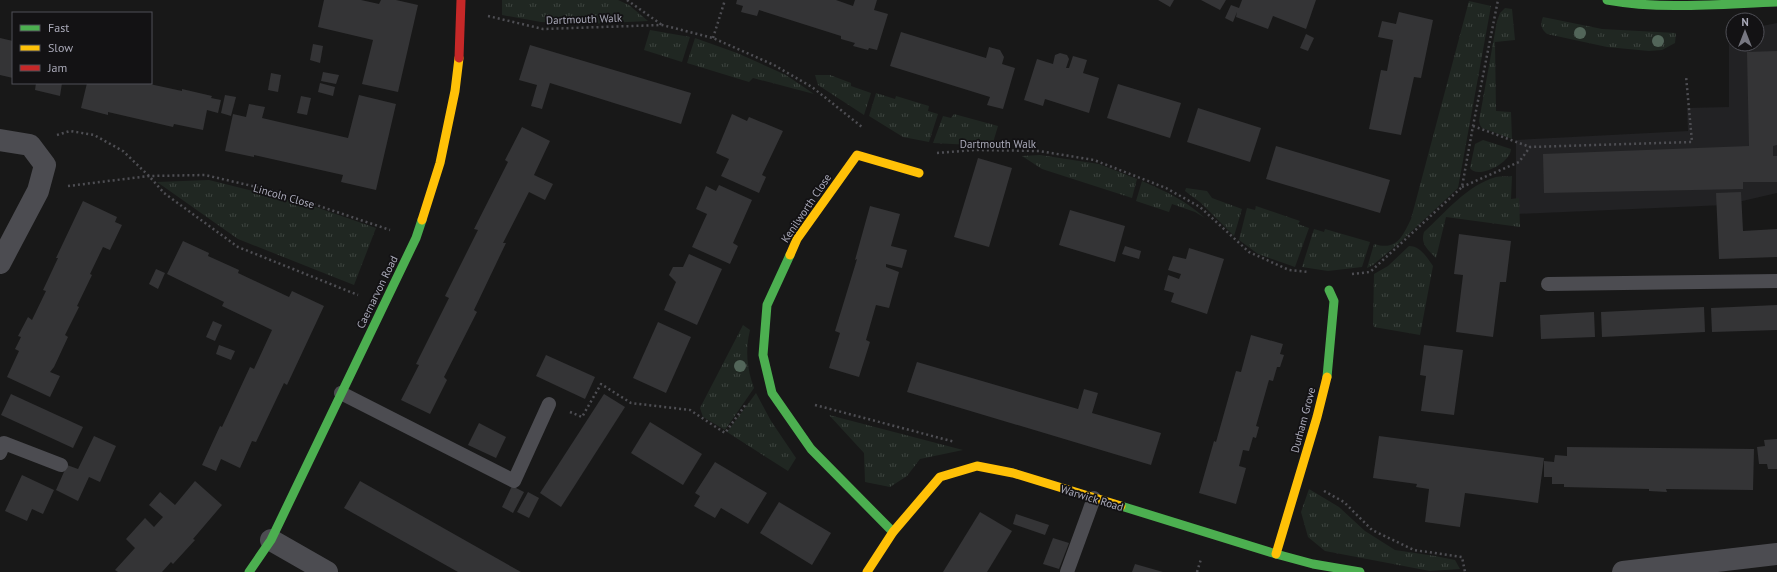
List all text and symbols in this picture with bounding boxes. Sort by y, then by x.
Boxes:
street label: Dartmouth Walk [546,11,623,27]
legend [12,12,152,84]
north arrow [1725,12,1765,52]
text: N [1741,15,1749,29]
text: Fast [48,20,69,35]
text: Slow [48,40,73,55]
text: Jam [47,60,67,75]
street label: Dartmouth Walk [960,137,1037,151]
street label: Kenilworth Close [778,171,834,245]
street label: Lincoln Close [252,181,317,212]
street label: Caernarvon Road [353,253,401,331]
street label: Durham Grove [1288,385,1319,454]
street label: Warwick Road [1059,482,1125,514]

